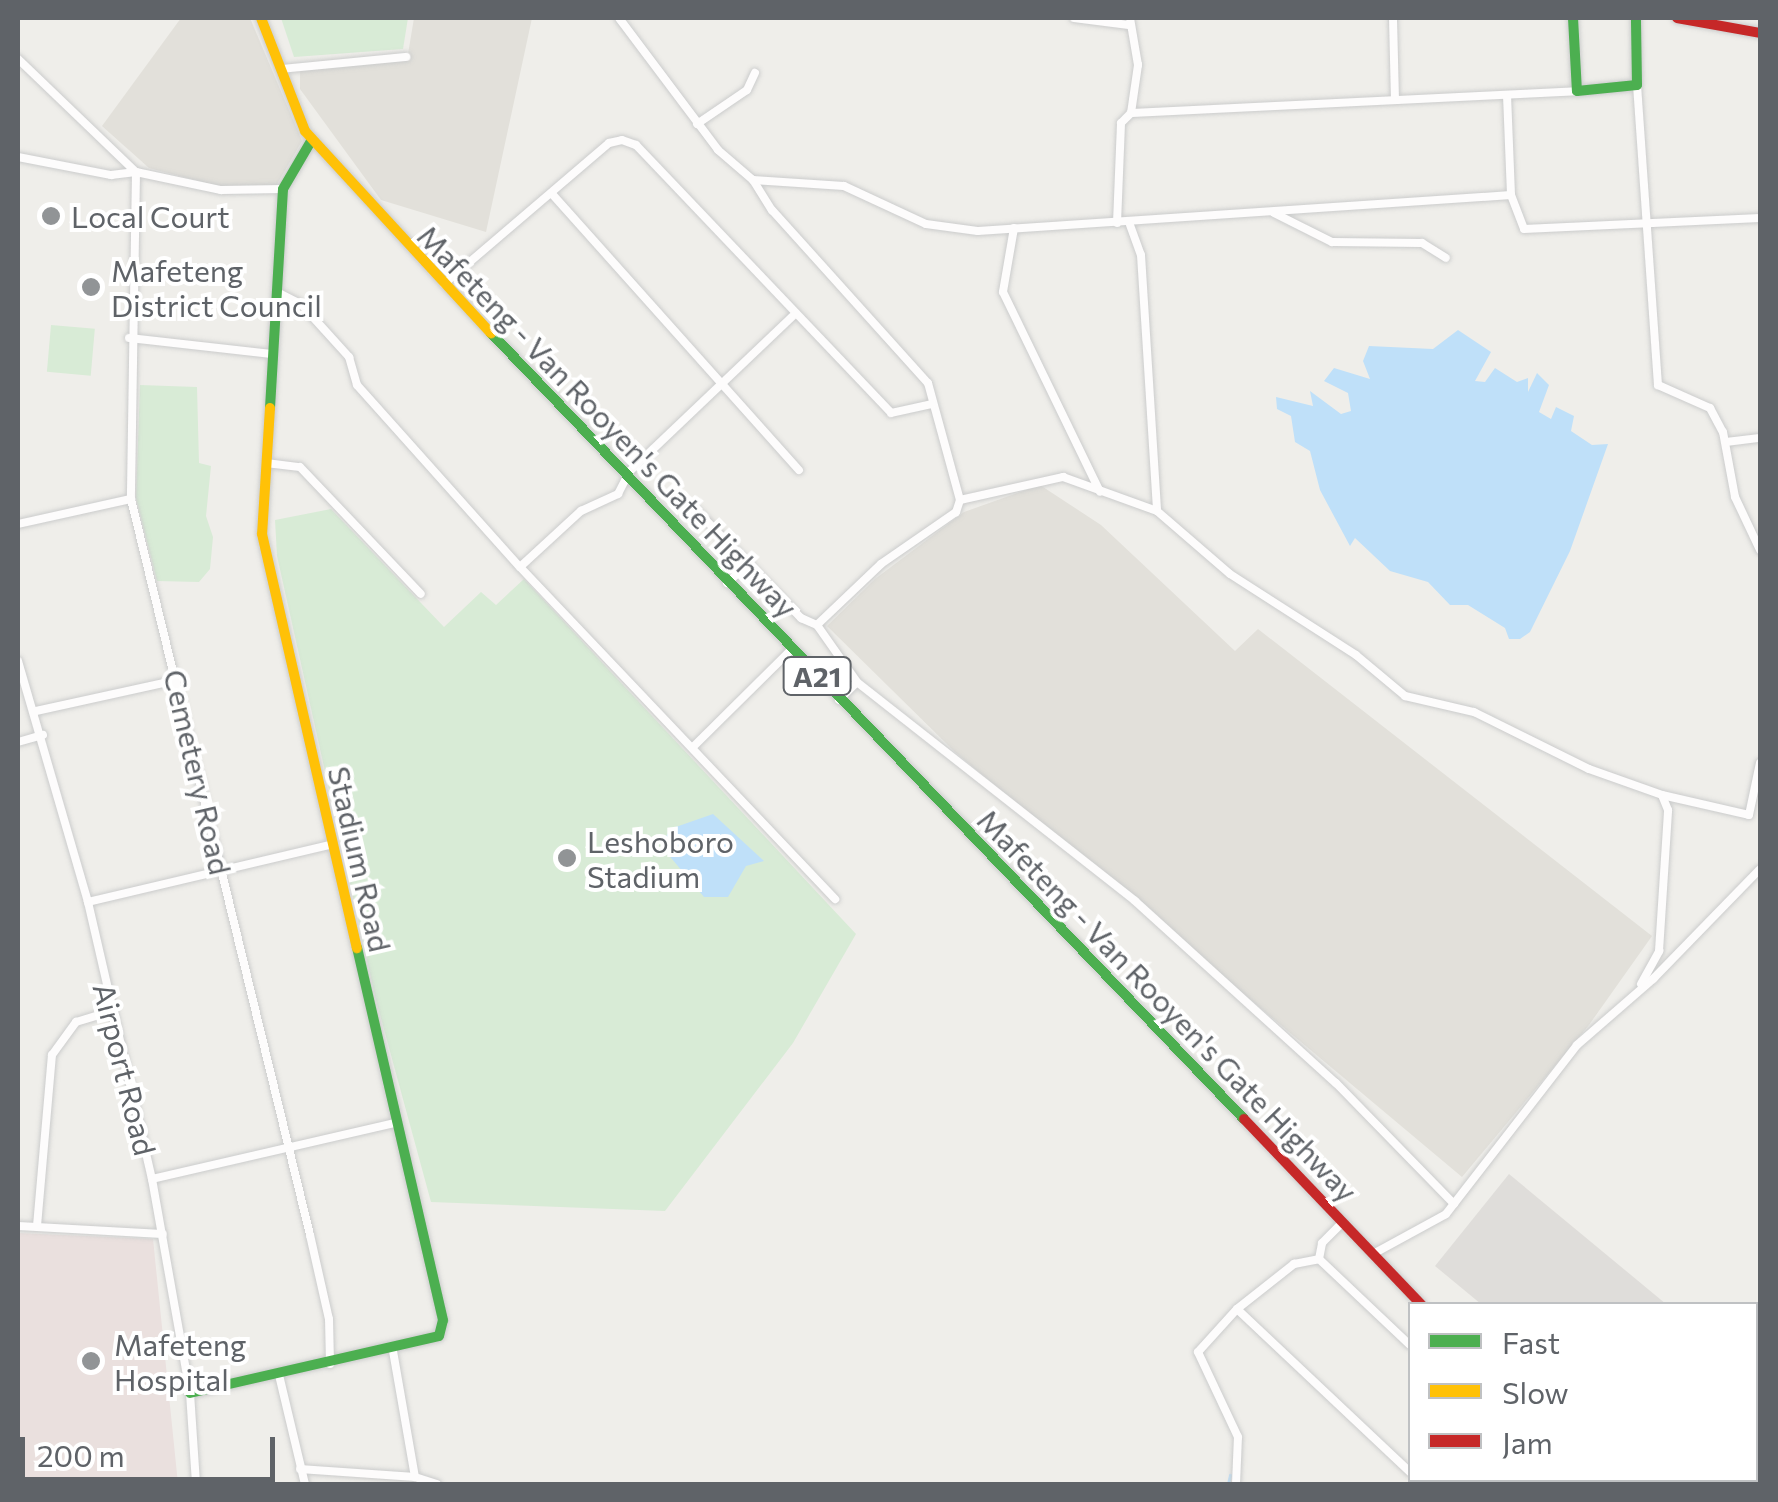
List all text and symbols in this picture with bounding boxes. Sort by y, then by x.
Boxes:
place label: Local Court [71,198,230,234]
marker: Local Court [40,205,62,227]
street label: Mafeteng - Van Rooyen's Gate Highway [411,217,805,625]
place label: Mafeteng District Council [111,252,322,322]
marker: Mafeteng District Council [80,276,102,298]
road number: A21 [782,653,852,699]
street label: Cemetery Road [157,666,239,878]
street label: Stadium Road [321,763,399,955]
street label: Mafeteng - Van Rooyen's Gate Highway [971,801,1365,1209]
place label: Leshoboro Stadium [587,823,734,894]
marker: Leshoboro Stadium [556,847,578,869]
street label: Airport Road [86,979,164,1159]
legend [1408,1302,1758,1482]
text: Fast [1502,1323,1560,1360]
place label: Mafeteng Hospital [114,1326,246,1396]
marker: Mafeteng Hospital [78,1348,104,1374]
text: Slow [1502,1373,1569,1410]
scale bar [25,1417,280,1479]
text: Jam [1502,1423,1553,1460]
text: 200 m [37,1436,125,1473]

